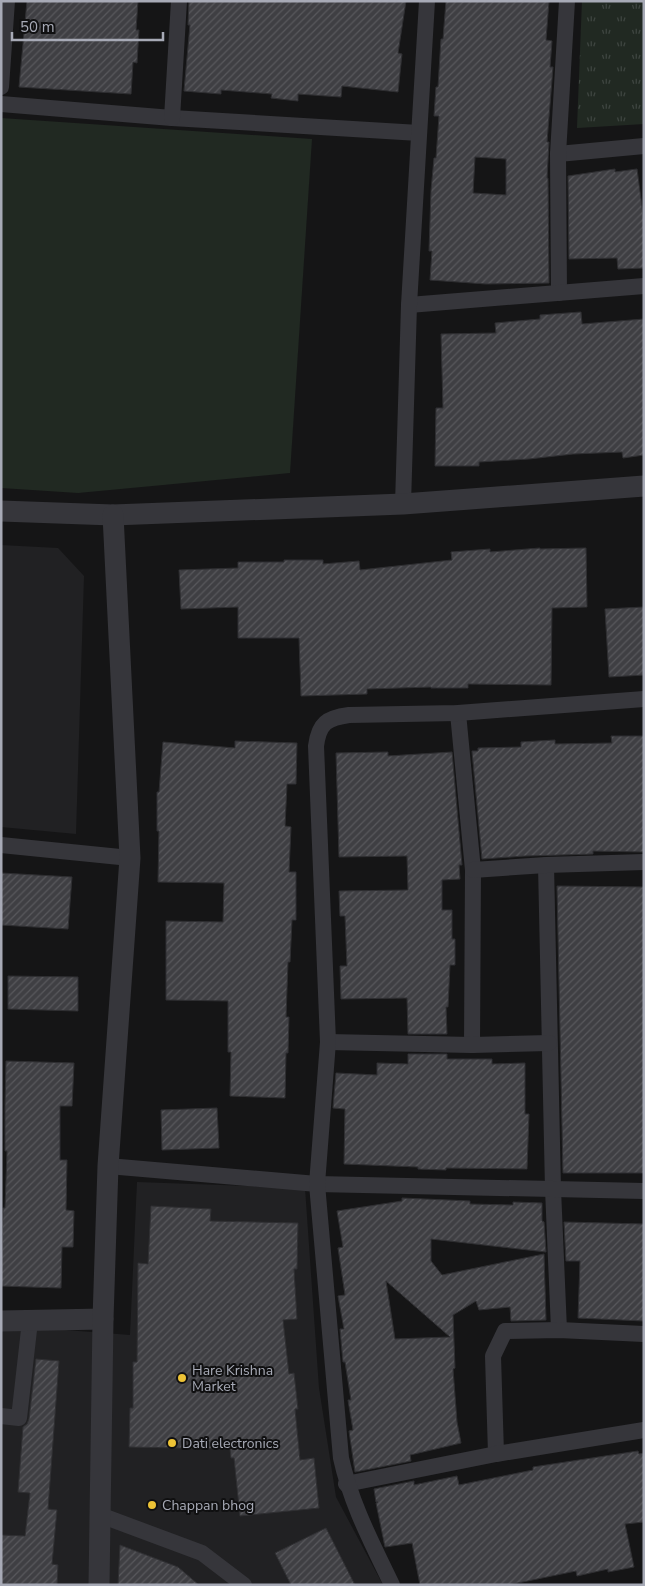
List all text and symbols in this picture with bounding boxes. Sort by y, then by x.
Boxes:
scale bar [12,10,164,42]
text: 50 m [20,17,55,37]
place label: Hare Krishna Market [192,1361,273,1396]
marker: Hare Krishna Market [176,1372,188,1384]
place label: Dati electronics [182,1434,279,1453]
marker: Dati electronics [166,1437,178,1449]
place label: Chappan bhog [162,1496,254,1515]
marker: Chappan bhog [146,1499,158,1511]

